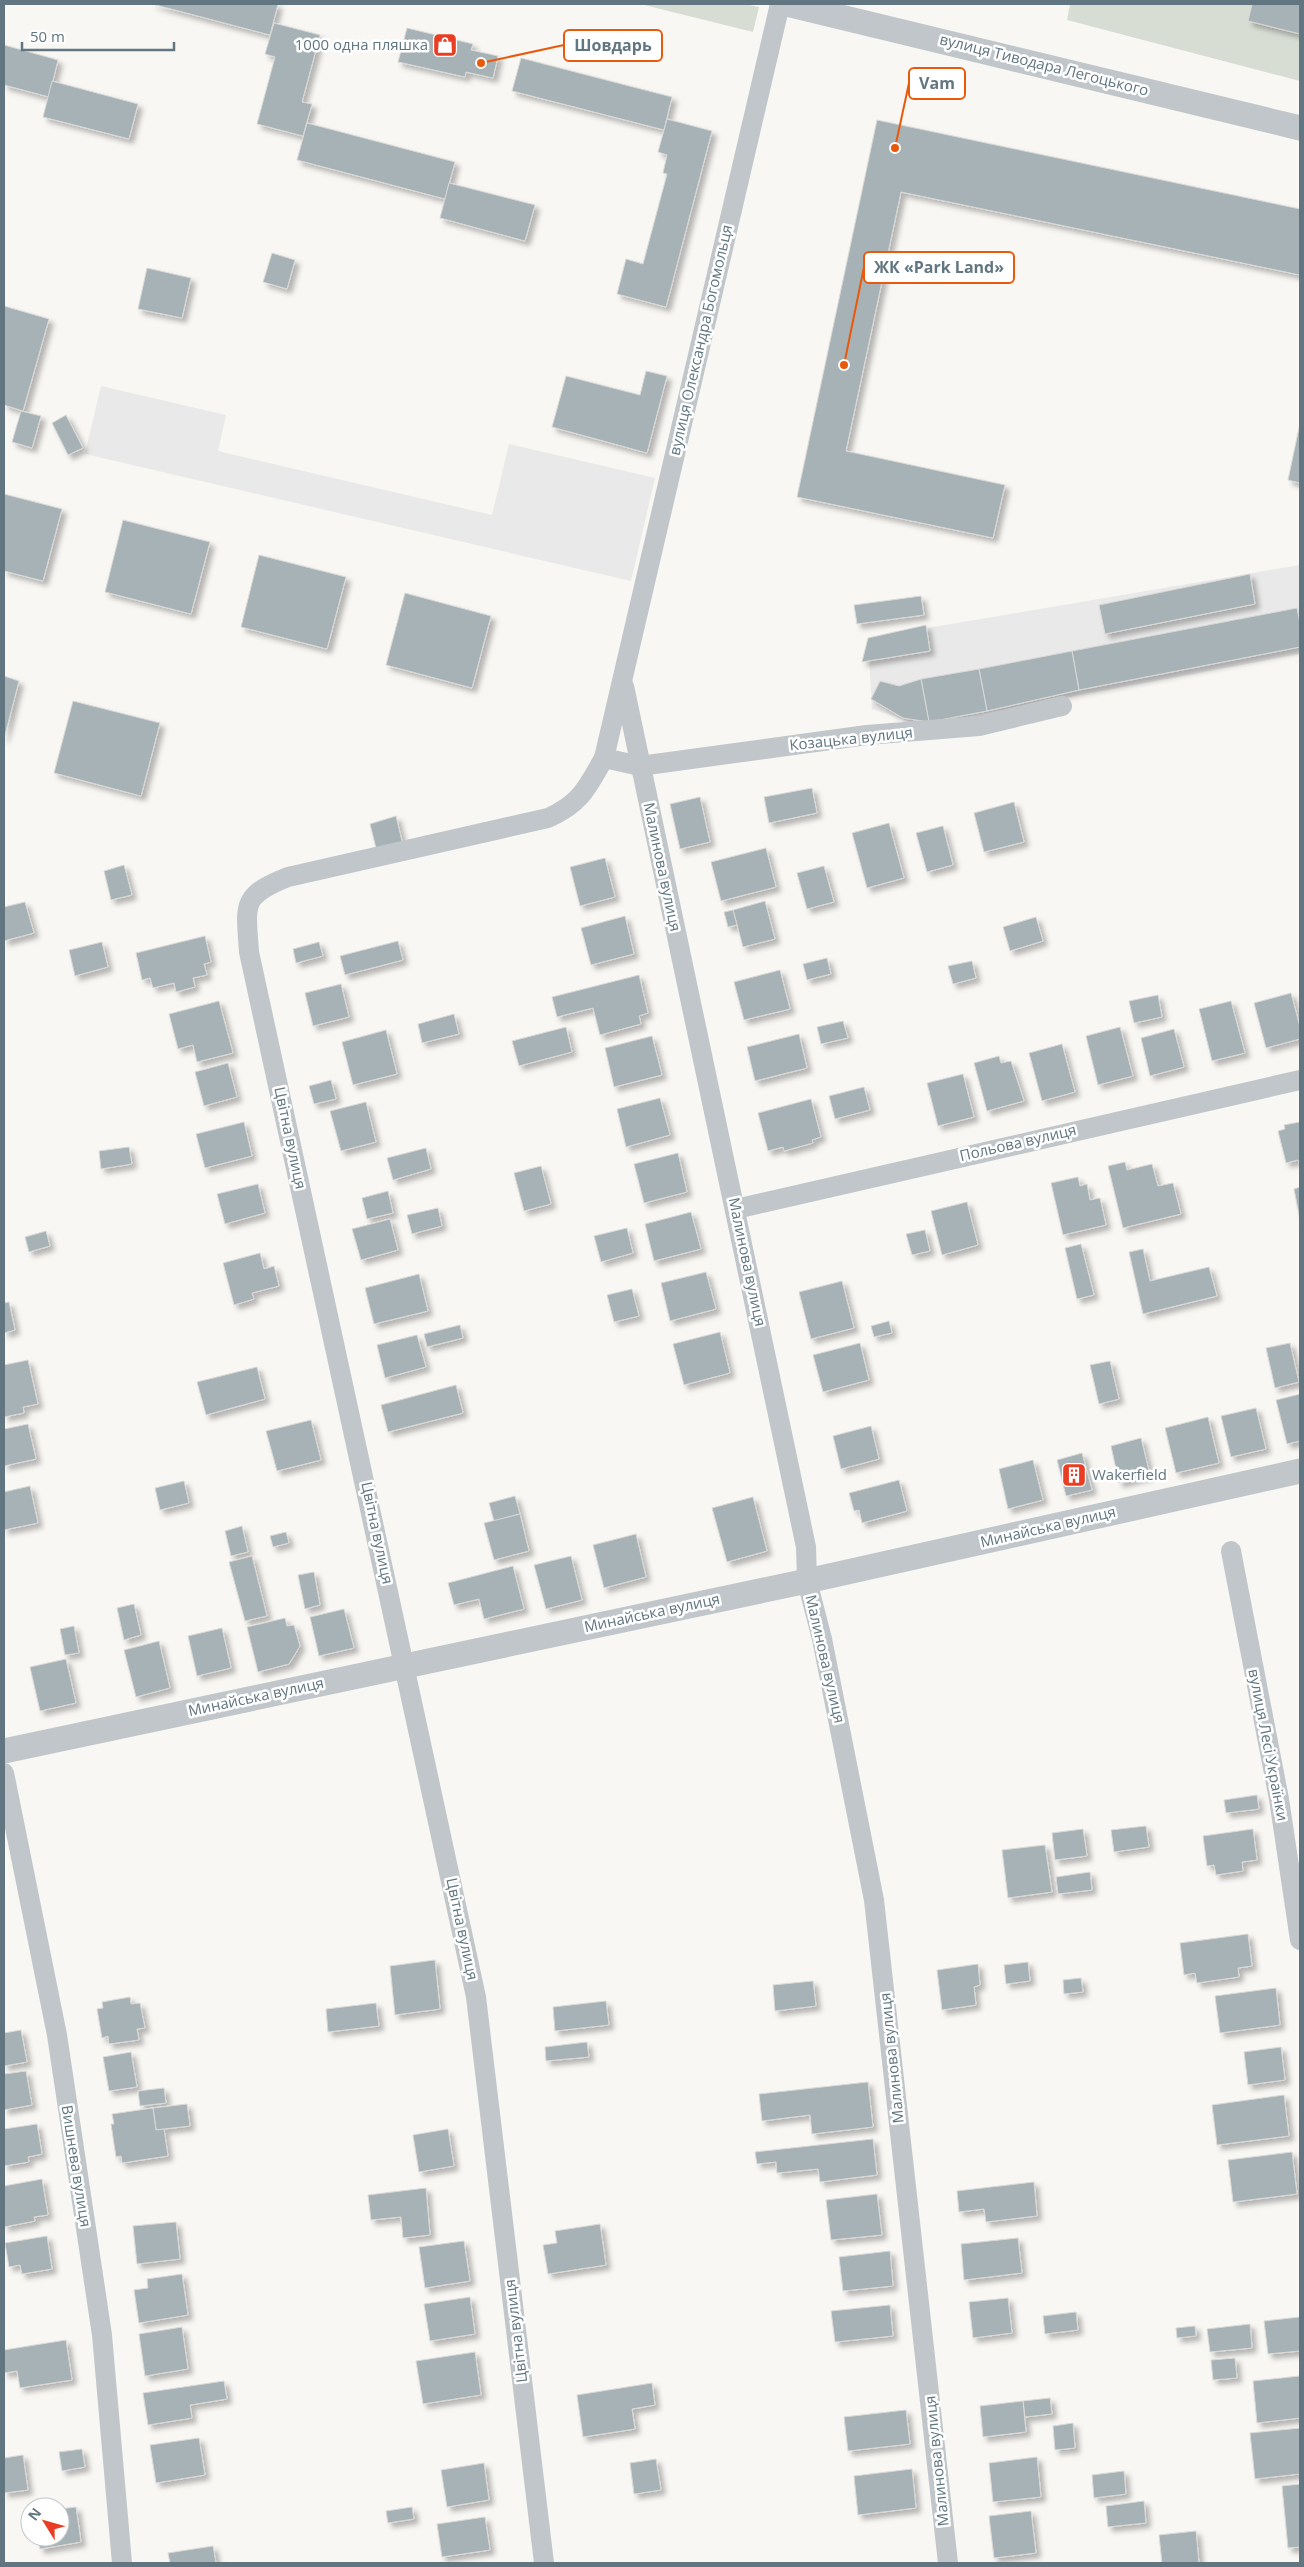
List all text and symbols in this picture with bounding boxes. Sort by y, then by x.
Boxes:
scale bar [22,20,175,52]
text: 50 m [30,26,65,46]
street label: вулиця Тиводара Легоцького [938,28,1151,100]
callout: Шовдарь [564,30,662,61]
shop icon: 1000 одна пляшка [432,32,458,58]
place label: 1000 одна пляшка [295,34,428,54]
text: Шовдарь [574,34,652,56]
callout: Vam [909,68,965,99]
text: Vam [919,72,955,94]
street label: вулиця Олександра Богомольця [664,222,736,457]
callout: ЖК «Park Land» [864,252,1014,283]
text: ЖК «Park Land» [874,256,1004,278]
street label: Козацька вулиця [788,722,914,754]
street label: Малинова вулиця [640,801,686,933]
street label: Цвітна вулиця [270,1085,312,1191]
street label: Польова вулиця [957,1119,1078,1165]
street label: Малинова вулиця [725,1196,771,1328]
building icon: Wakerfield [1061,1462,1087,1488]
place label: Wakerfield [1092,1464,1167,1484]
street label: Цвітна вулиця [357,1480,399,1586]
street label: Минайська вулиця [978,1501,1117,1551]
street label: Минайська вулиця [582,1588,722,1636]
street label: Малинова вулиця [801,1593,850,1725]
street label: вулиця Лесі Українки [1244,1667,1294,1823]
street label: Минайська вулиця [186,1672,326,1720]
street label: Цвітна вулиця [442,1876,484,1982]
street label: Малинова вулиця [874,1992,908,2124]
street label: Вишнева вулиця [57,2103,97,2228]
street label: Цвітна вулиця [499,2278,531,2384]
street label: Малинова вулиця [919,2395,953,2527]
north arrow [20,2497,70,2547]
text: N [23,2504,45,2524]

